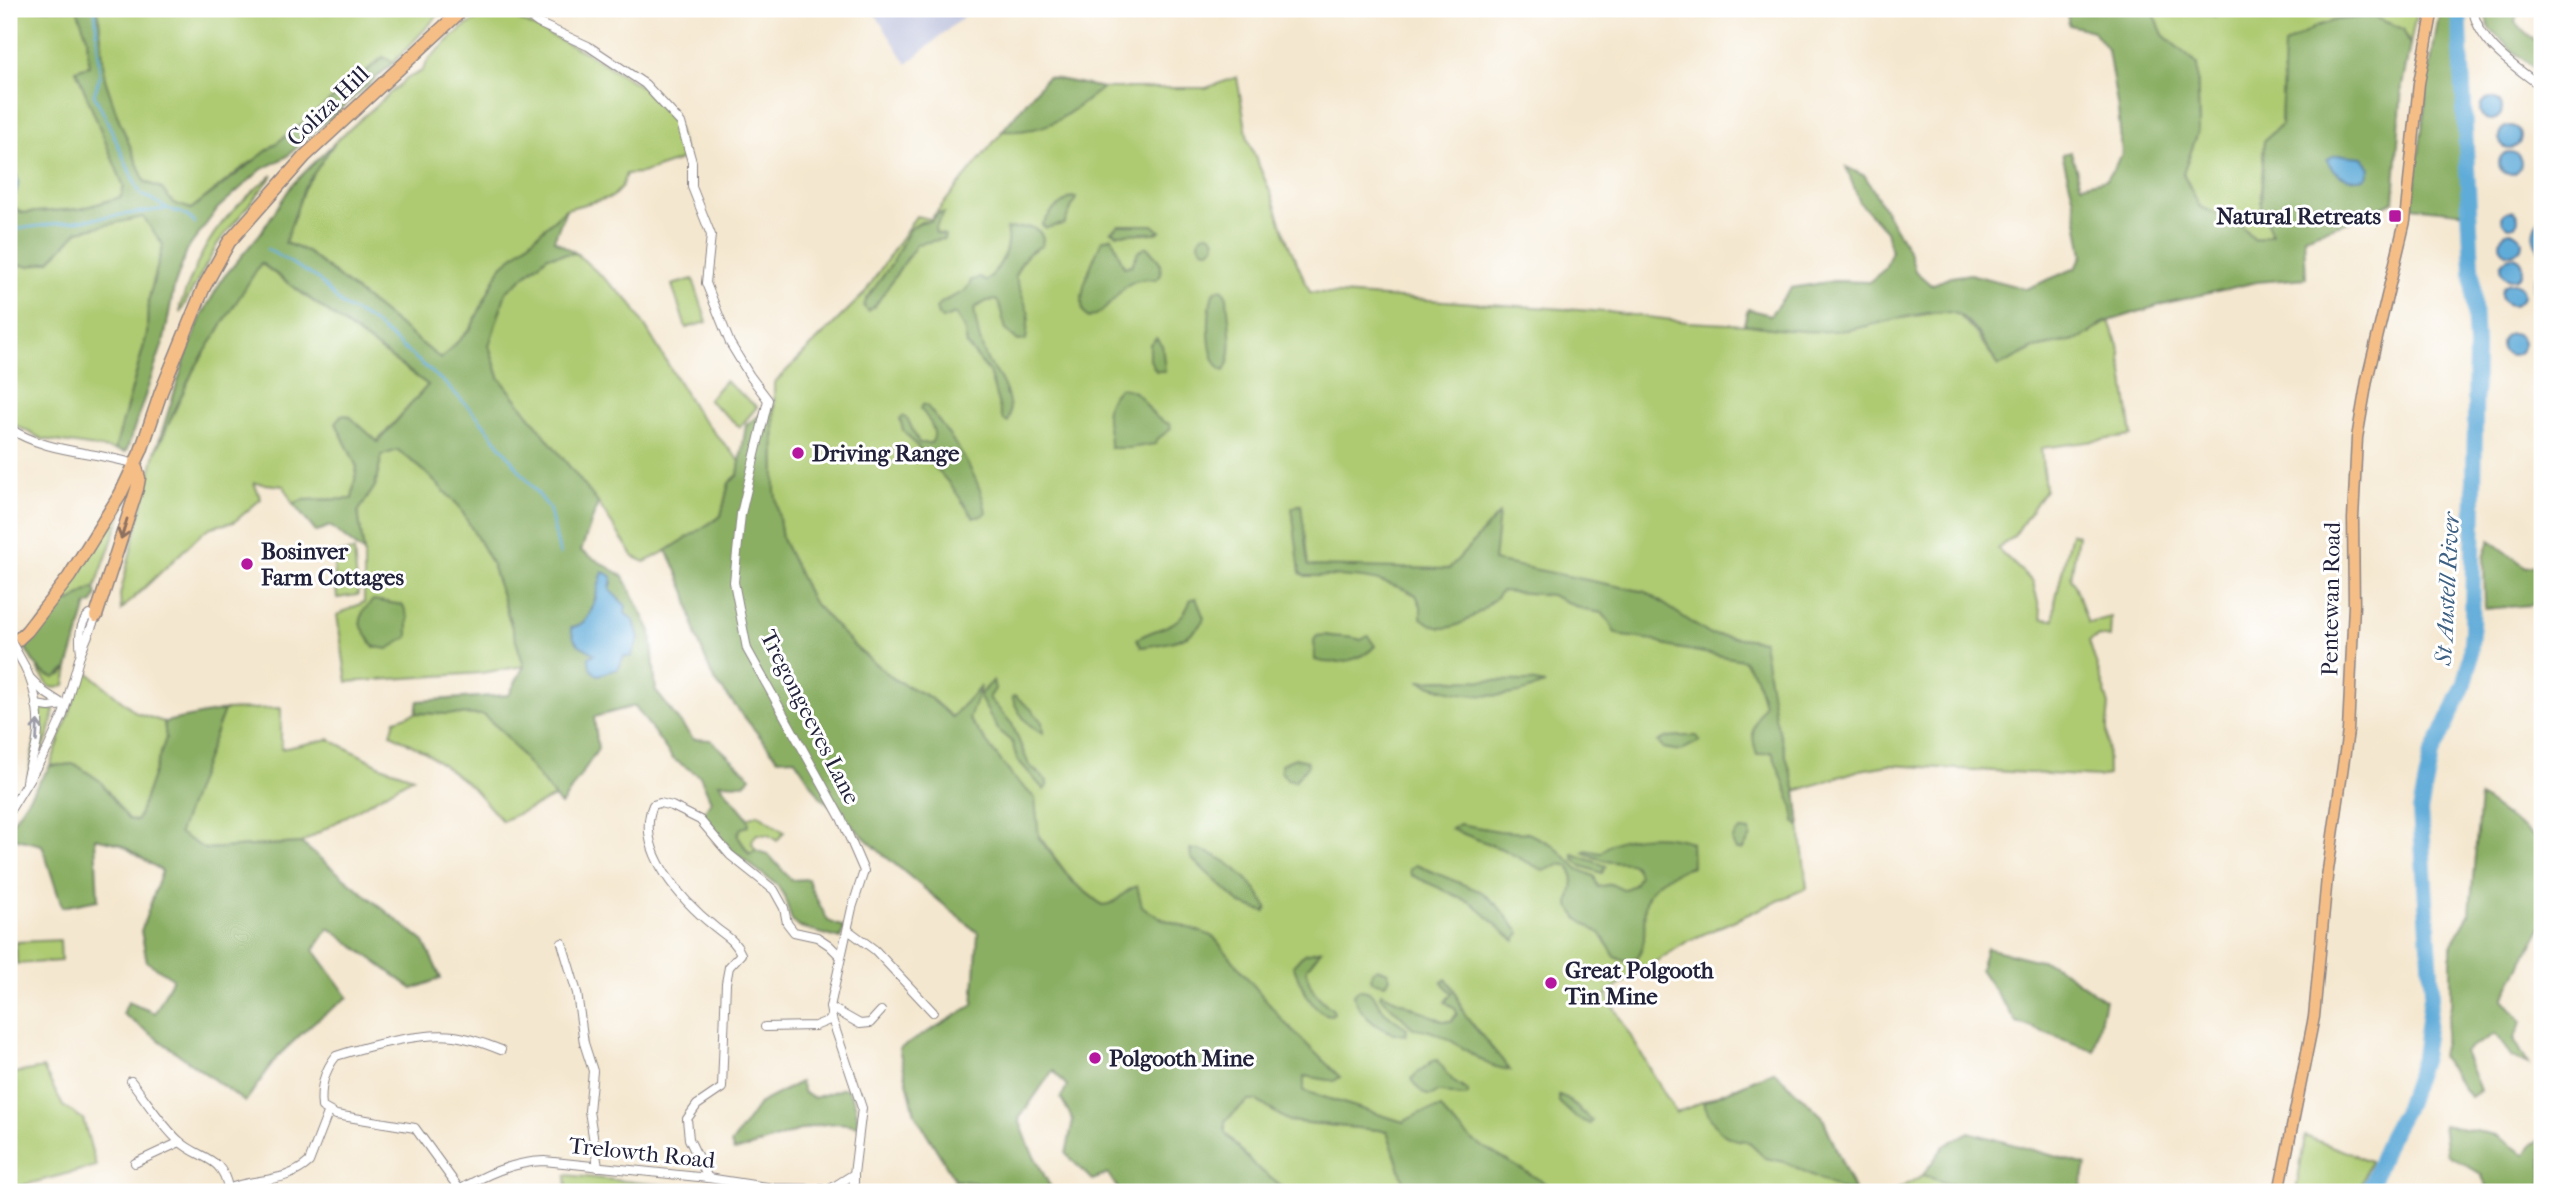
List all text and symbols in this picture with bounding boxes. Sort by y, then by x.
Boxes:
street label: Coliza Hill [281,60,375,152]
place label: Natural Retreats [2216,203,2382,230]
marker: Natural Retreats [2387,208,2403,224]
place label: Driving Range [812,440,960,467]
marker: Driving Range [790,445,806,461]
water label: St Austell River [2429,510,2465,667]
one-way arrow [117,518,129,540]
street label: Pentewan Road [2316,521,2346,676]
place label: Bosinver Farm Cottages [260,538,404,591]
marker: Bosinver Farm Cottages [239,556,255,572]
street label: Tregongeeves Lane [754,625,866,809]
one-way arrow [31,720,44,743]
place label: Great Polgooth Tin Mine [1564,957,1715,1010]
marker: Great Polgooth Tin Mine [1543,975,1559,991]
place label: Polgooth Mine [1109,1045,1255,1072]
marker: Polgooth Mine [1087,1050,1103,1066]
street label: Trelowth Road [568,1132,717,1174]

